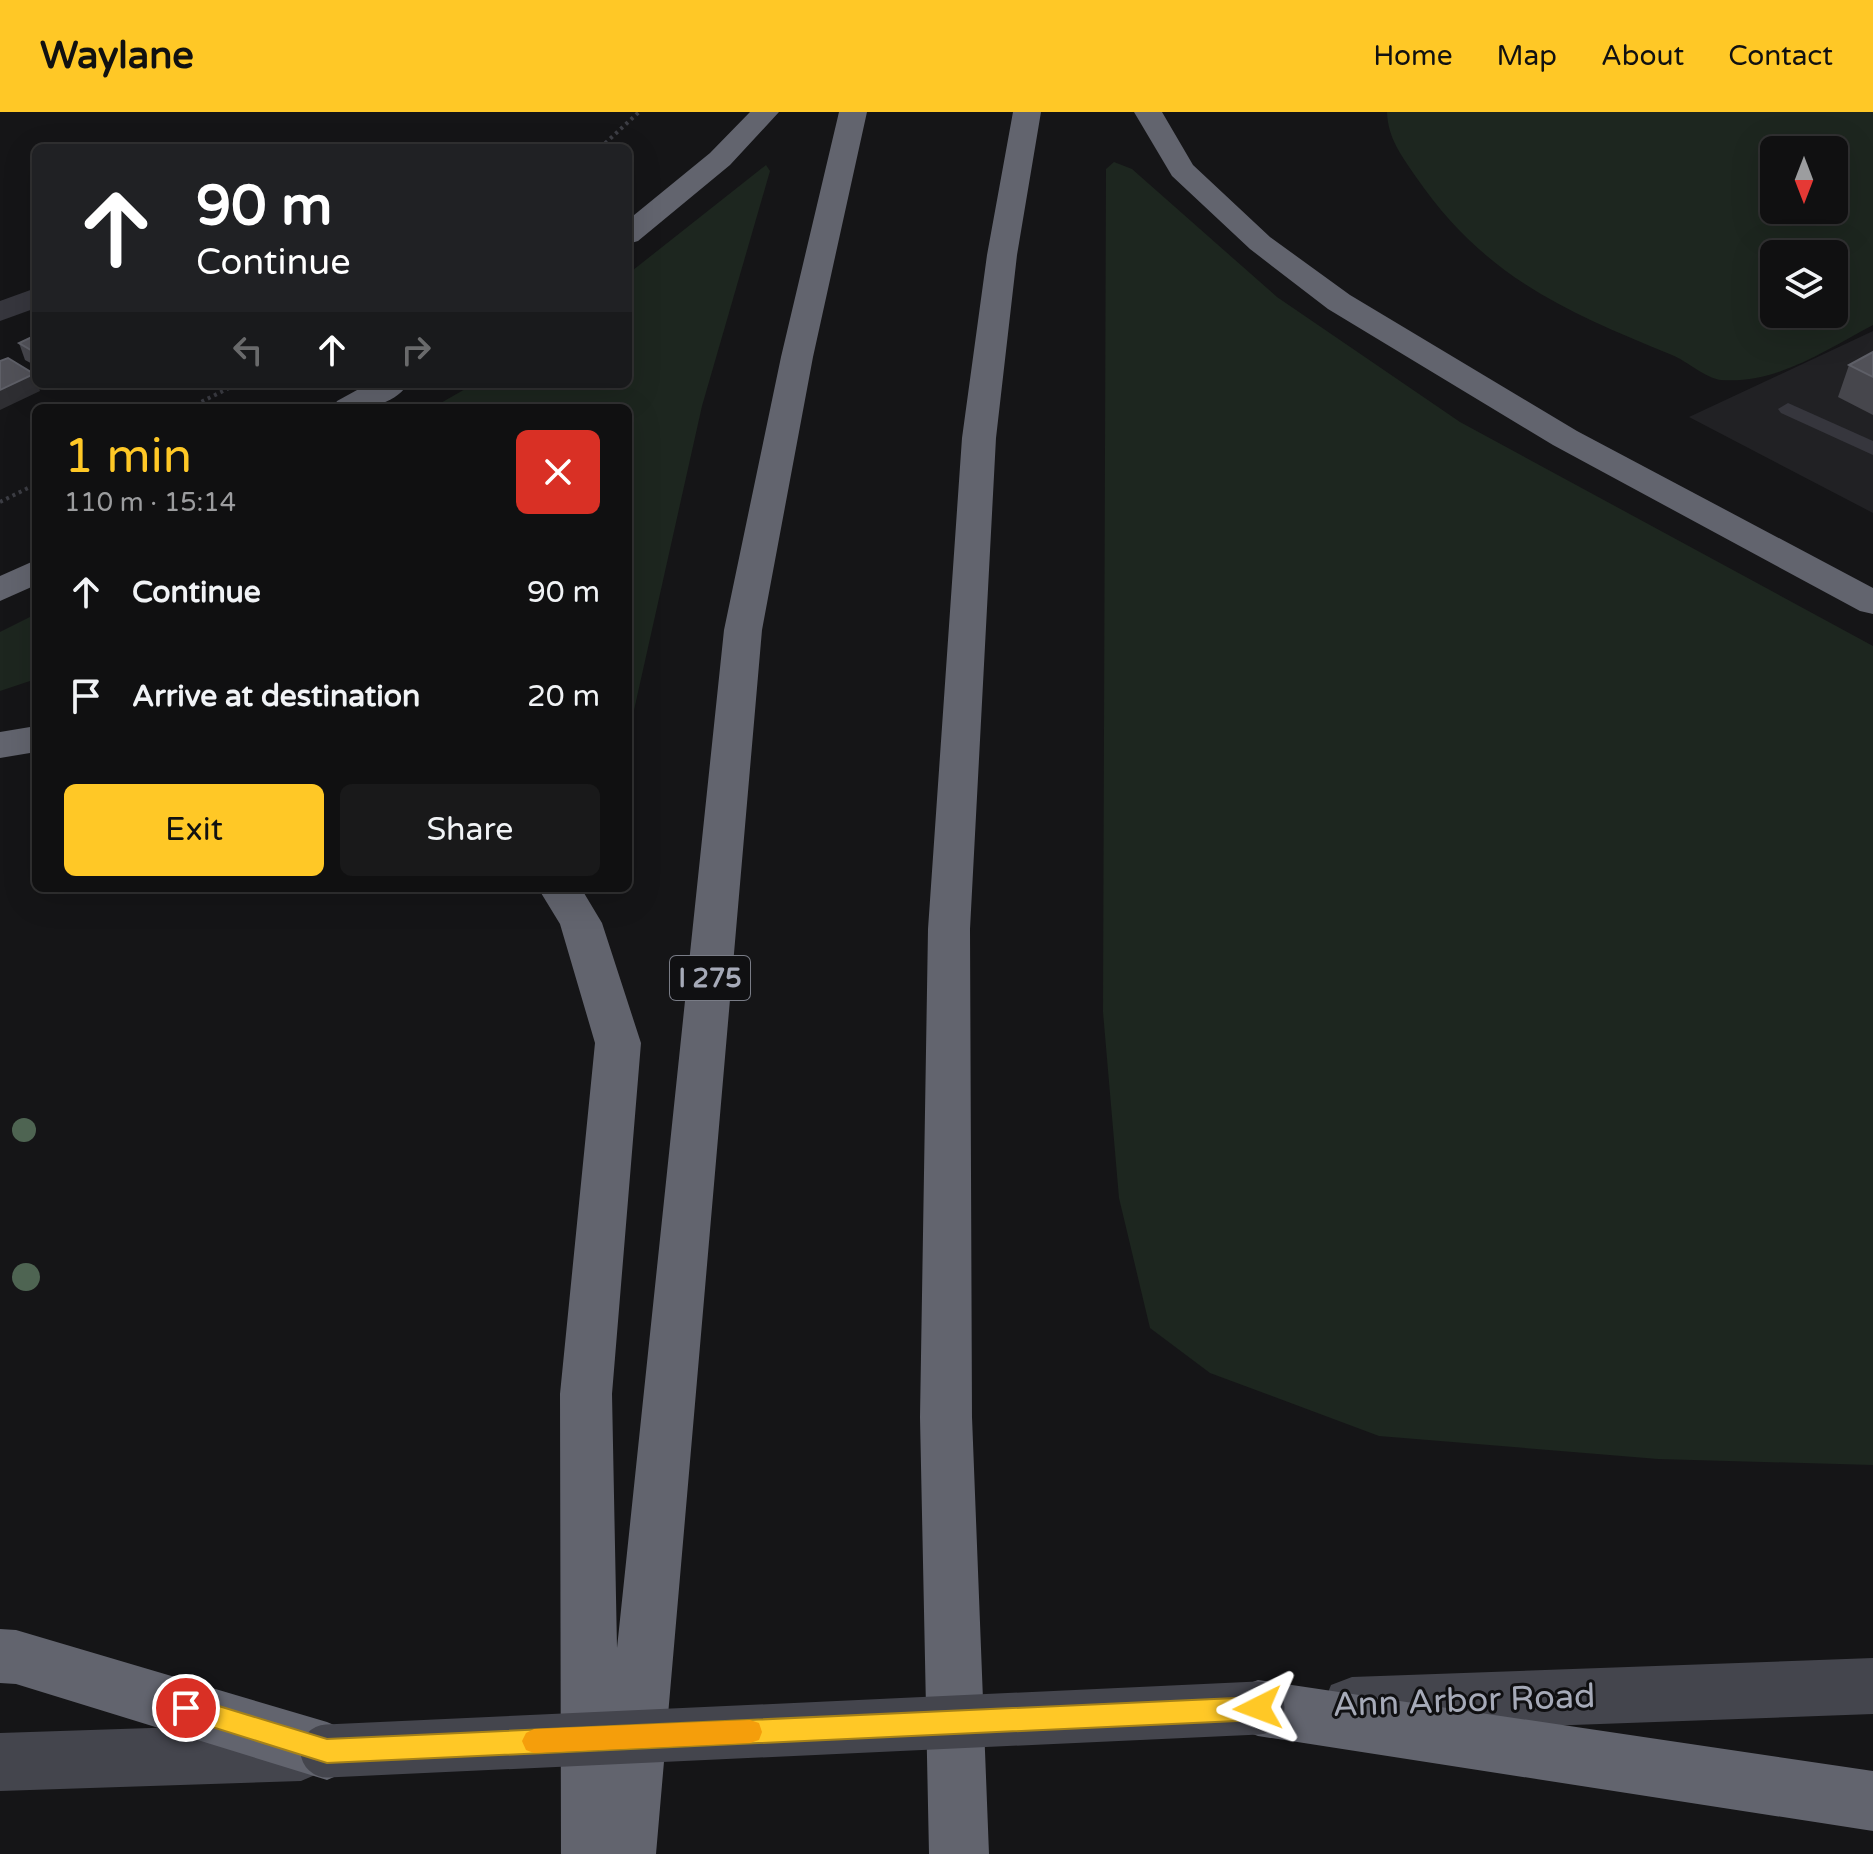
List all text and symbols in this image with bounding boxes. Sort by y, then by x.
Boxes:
text: Waylane [40,33,194,79]
text: Home [1373,39,1453,73]
text: Map [1497,39,1557,73]
text: About [1601,39,1684,73]
text: Contact [1728,39,1833,73]
north arrow [1760,136,1848,224]
map controls [1760,136,1848,328]
text: 90 m [196,173,332,240]
icon: ahead [64,176,168,280]
button: layers [1760,240,1848,328]
text: Continue [196,241,351,284]
icon: left [226,328,270,372]
icon: ahead [310,328,354,372]
icon: right [394,328,438,372]
text: 1 min [64,428,192,486]
button: close [516,430,600,514]
text: 110 m · 15:14 [64,487,236,518]
icon: ahead [64,570,108,614]
text: Continue [132,574,261,611]
text: 90 m [527,574,600,611]
icon: arrive [64,674,108,718]
text: Arrive at destination [132,678,420,715]
text: 20 m [527,678,600,715]
button: Exit [64,784,324,876]
button: Share [340,784,600,876]
road number: I 275 [670,956,750,1000]
position arrow [1216,1666,1300,1750]
pin [152,1674,220,1742]
street label: Ann Arbor Road [1332,1676,1596,1726]
icon: arrive [164,1686,208,1730]

